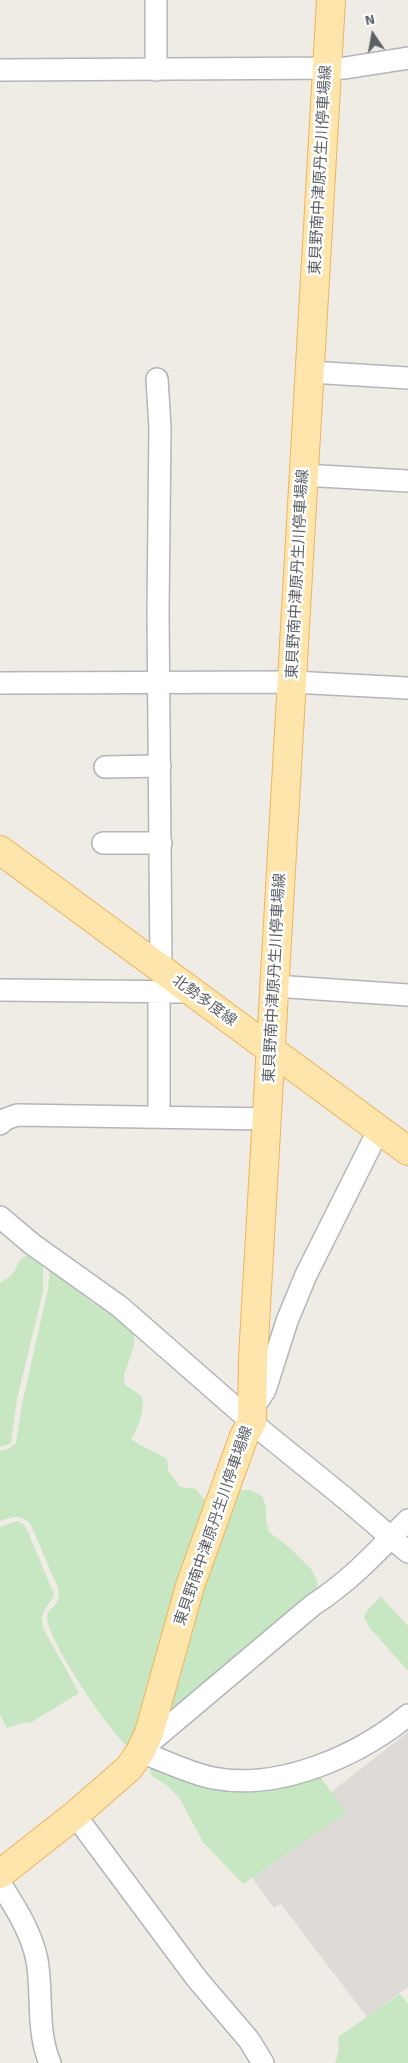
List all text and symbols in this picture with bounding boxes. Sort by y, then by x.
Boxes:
north arrow [348,10,398,60]
text: N [363,11,376,29]
street label: 東貝野南中津原丹生川停車場線 [307,65,335,275]
street label: 東貝野南中津原丹生川停車場線 [284,469,312,679]
street label: 東貝野南中津原丹生川停車場線 [261,873,289,1083]
street label: 北勢多度線 [168,972,240,1030]
street label: 東貝野南中津原丹生川停車場線 [171,1424,257,1628]

